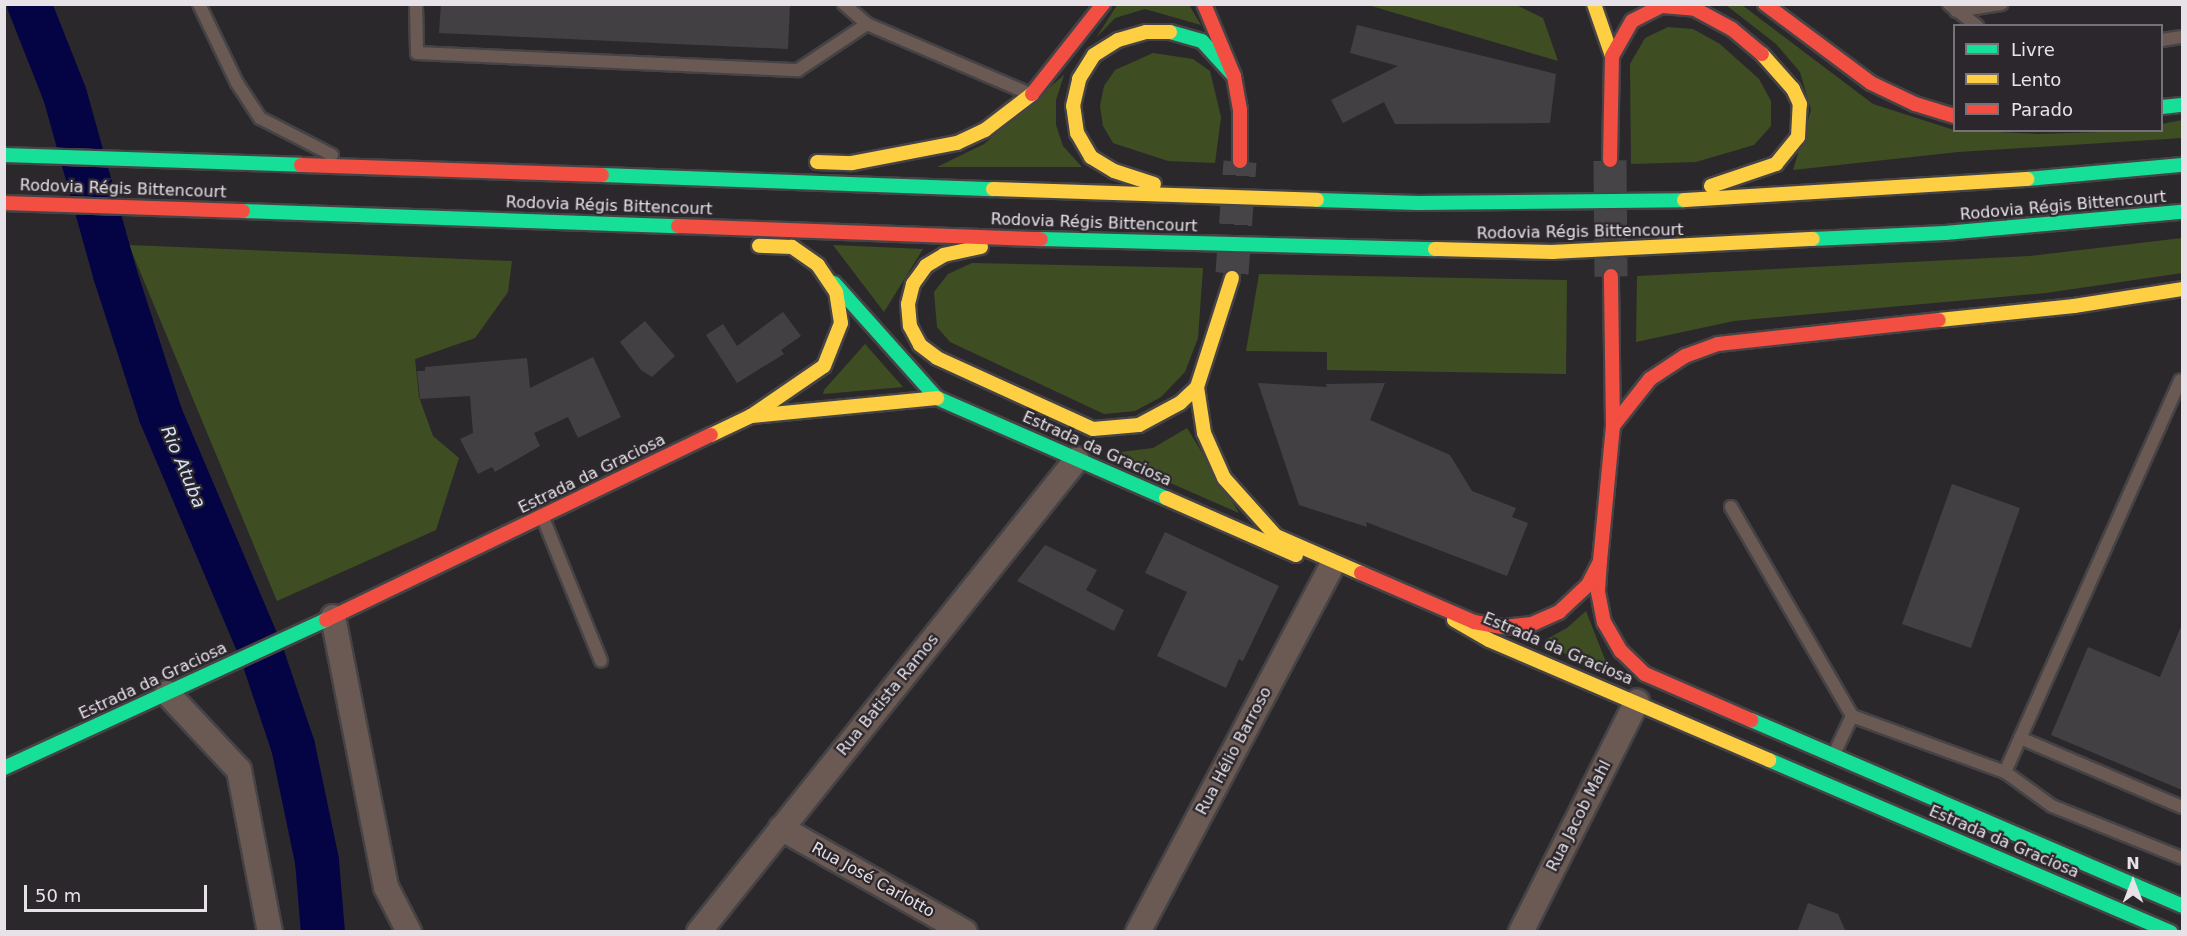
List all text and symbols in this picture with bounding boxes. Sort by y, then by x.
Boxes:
legend [1953,24,2163,132]
text: Livre [2011,39,2055,60]
text: Lento [2011,69,2061,90]
text: Parado [2011,99,2073,120]
street label: Rodovia Régis Bittencourt [19,176,227,202]
street label: Rodovia Régis Bittencourt [1959,187,2167,225]
street label: Rodovia Régis Bittencourt [505,193,713,219]
street label: Rodovia Régis Bittencourt [990,210,1198,236]
street label: Rodovia Régis Bittencourt [1476,221,1684,243]
street label: Estrada da Graciosa [1019,407,1175,491]
water label: Rio Atuba [156,423,210,511]
street label: Estrada da Graciosa [515,430,669,518]
street label: Estrada da Graciosa [1480,609,1636,689]
street label: Rua Batista Ramos [833,630,943,760]
street label: Estrada da Graciosa [76,638,230,724]
street label: Rua Hélio Barroso [1192,684,1276,818]
street label: Rua Jacob Mahl [1543,757,1615,875]
street label: Estrada da Graciosa [1926,802,2082,882]
street label: Rua José Carlotto [808,838,938,922]
north arrow [2103,852,2163,912]
text: N [2126,854,2140,873]
scale bar [27,873,210,911]
text: 50 m [35,885,81,906]

